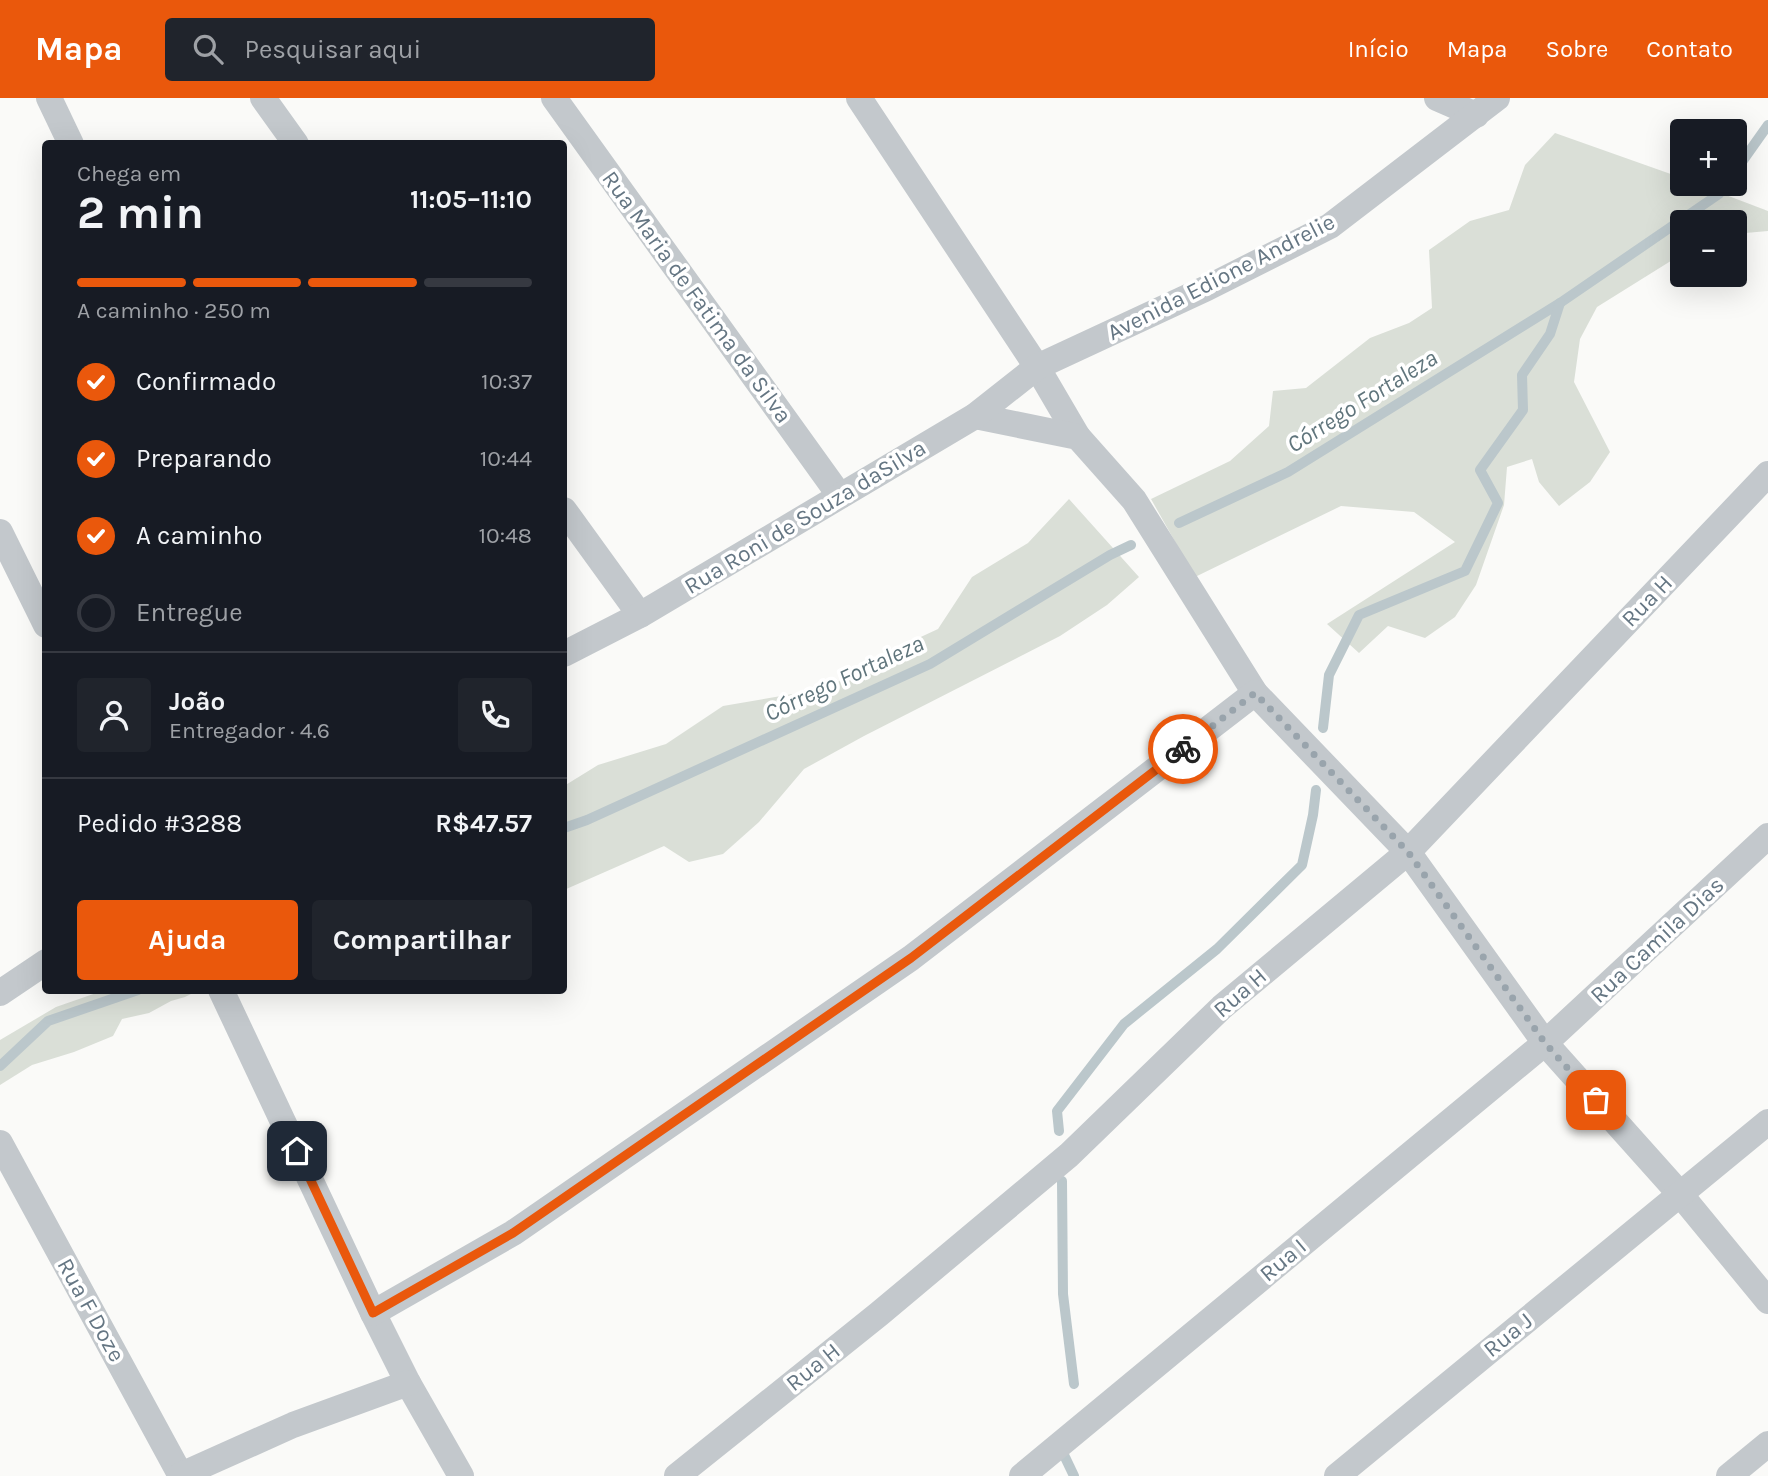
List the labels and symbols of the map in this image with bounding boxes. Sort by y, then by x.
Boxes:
street label: Rua Maria de Fatima da Silva [596,166,798,428]
street label: Avenida Edione Andrelie [1103,208,1339,346]
water label: Córrego Fortaleza [1282,344,1442,458]
street label: Rua Roni de Souza daSilva [679,434,931,600]
street label: Rua H [1616,569,1678,633]
water label: Córrego Fortaleza [760,629,928,727]
courier [1148,714,1218,784]
street label: Rua Camila Dias [1585,871,1729,1009]
street label: Rua H [1208,963,1272,1023]
pin [1566,1070,1626,1130]
pin [267,1121,327,1181]
street label: Rua I [1254,1233,1312,1287]
street label: Rua F Doze [52,1254,130,1366]
street label: Rua J [1478,1307,1538,1363]
street label: Rua H [781,1337,845,1397]

